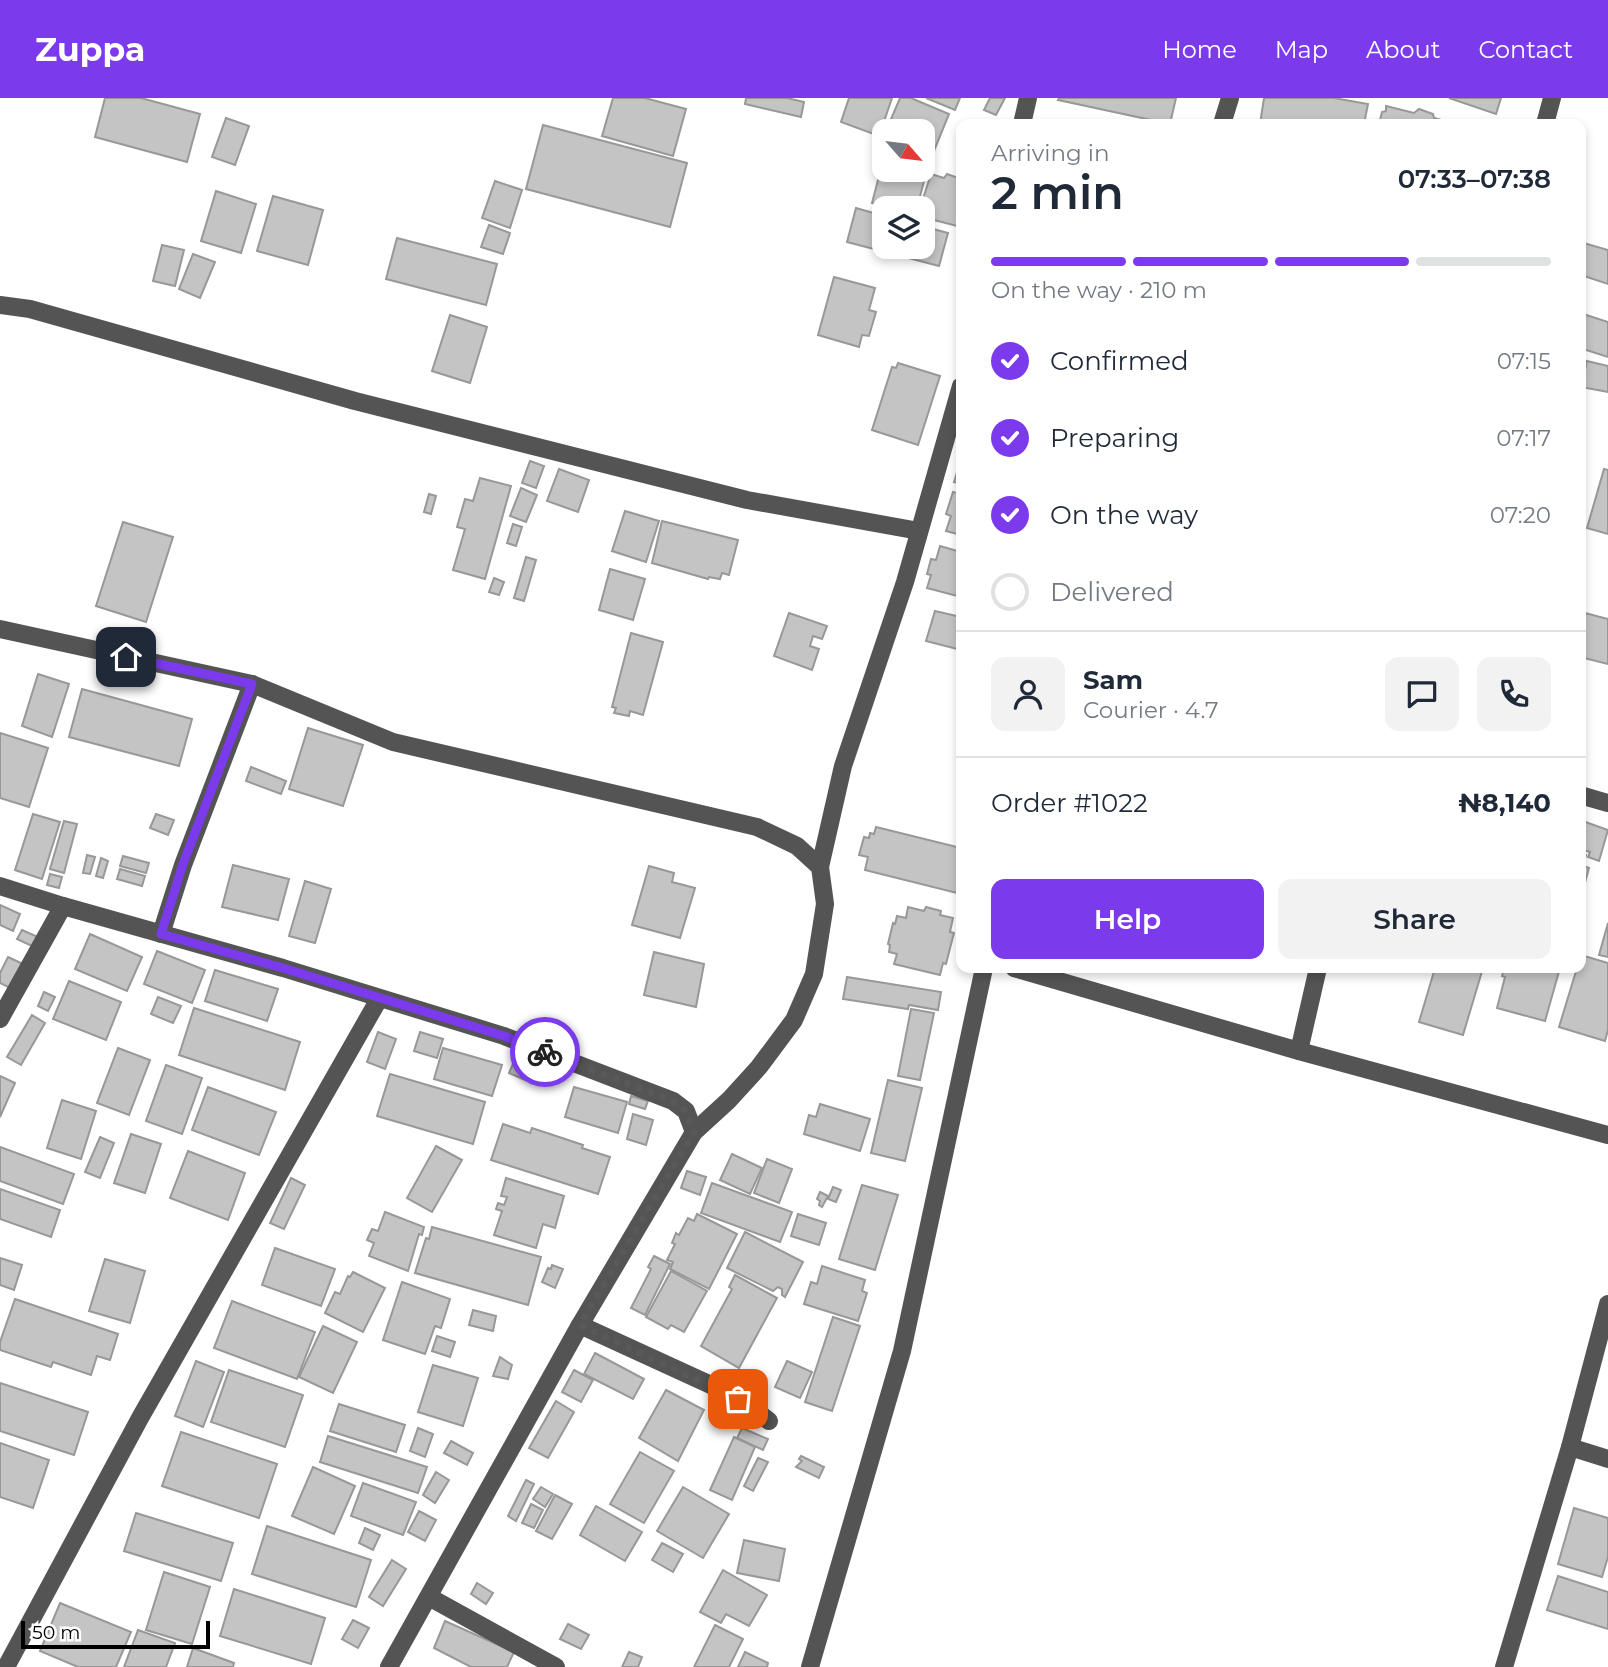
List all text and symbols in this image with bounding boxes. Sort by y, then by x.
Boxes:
text: Zuppa [35,29,145,69]
text: Home [1162,35,1237,64]
text: Map [1275,35,1328,64]
text: About [1366,35,1440,64]
text: Contact [1478,35,1573,64]
north arrow [872,119,934,182]
map controls [872,119,935,259]
text: Arriving in [991,139,1110,167]
text: 07:33–07:38 [1398,163,1551,195]
text: 2 min [991,164,1124,221]
button: layers [872,196,935,259]
text: On the way · 210 m [991,276,1207,304]
icon: check [991,342,1029,380]
text: Confirmed [1050,345,1189,377]
text: 07:15 [1497,347,1551,375]
icon: check [991,419,1029,457]
text: Preparing [1050,422,1179,454]
text: 07:17 [1496,424,1551,452]
icon: check [991,496,1029,534]
text: On the way [1050,499,1198,531]
text: 07:20 [1490,501,1551,529]
text: Delivered [1050,576,1174,608]
pin [96,627,156,687]
icon: home [107,638,145,676]
button: person [991,657,1065,731]
button: chat [1385,657,1459,731]
button: phone [1477,657,1551,731]
text: Sam [1083,664,1143,696]
text: Courier · 4.7 [1083,696,1219,724]
text: Order #1022 [991,787,1148,819]
text: ₦8,140 [1458,787,1551,819]
button: Help [991,879,1264,959]
button: Share [1278,879,1551,959]
courier [510,1017,580,1087]
icon: bike [526,1033,564,1071]
pin [708,1369,768,1429]
icon: bag [719,1380,757,1418]
scale bar [21,1618,210,1650]
text: 50 m [32,1621,80,1644]

